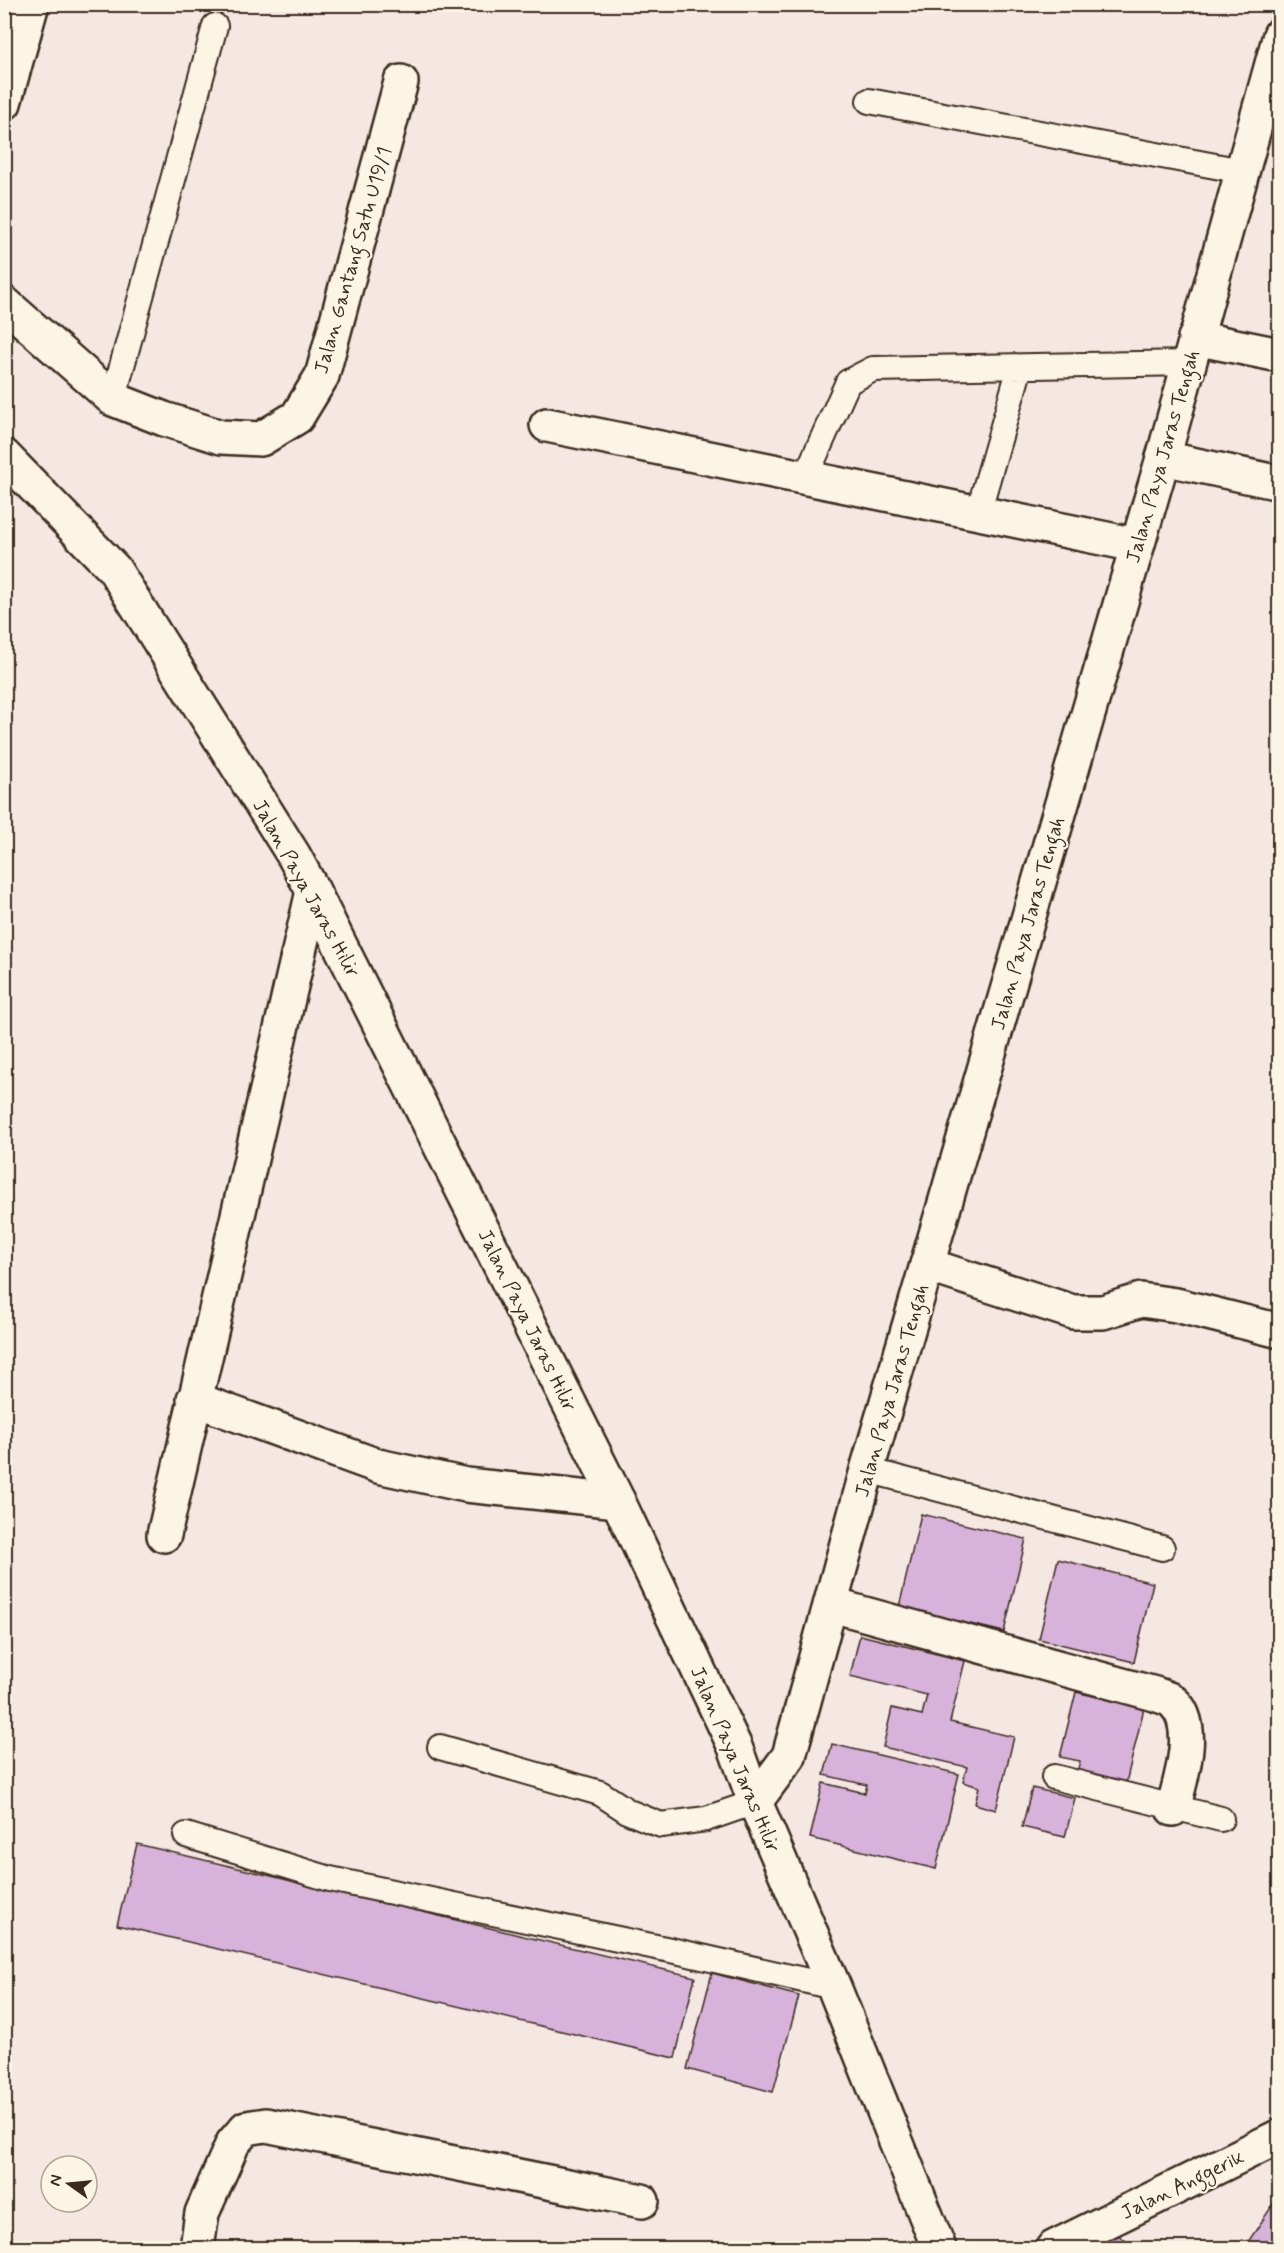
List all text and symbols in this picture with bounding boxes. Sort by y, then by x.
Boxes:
street label: Jalan Gantang Satu U19/1 [308,144,401,377]
street label: Jalan Paya Jaras Tengah [1120,347,1209,567]
street label: Jalan Paya Jaras Hilir [245,795,366,983]
street label: Jalan Paya Jaras Tengah [985,814,1074,1034]
street label: Jalan Paya Jaras Hilir [471,1225,583,1416]
street label: Jalan Paya Jaras Tengah [849,1281,938,1501]
street label: Jalan Paya Jaras Hilir [683,1662,786,1857]
street label: Jalan Anggerik [1117,2144,1249,2229]
north arrow [39,2154,99,2214]
text: N [44,2173,67,2188]

